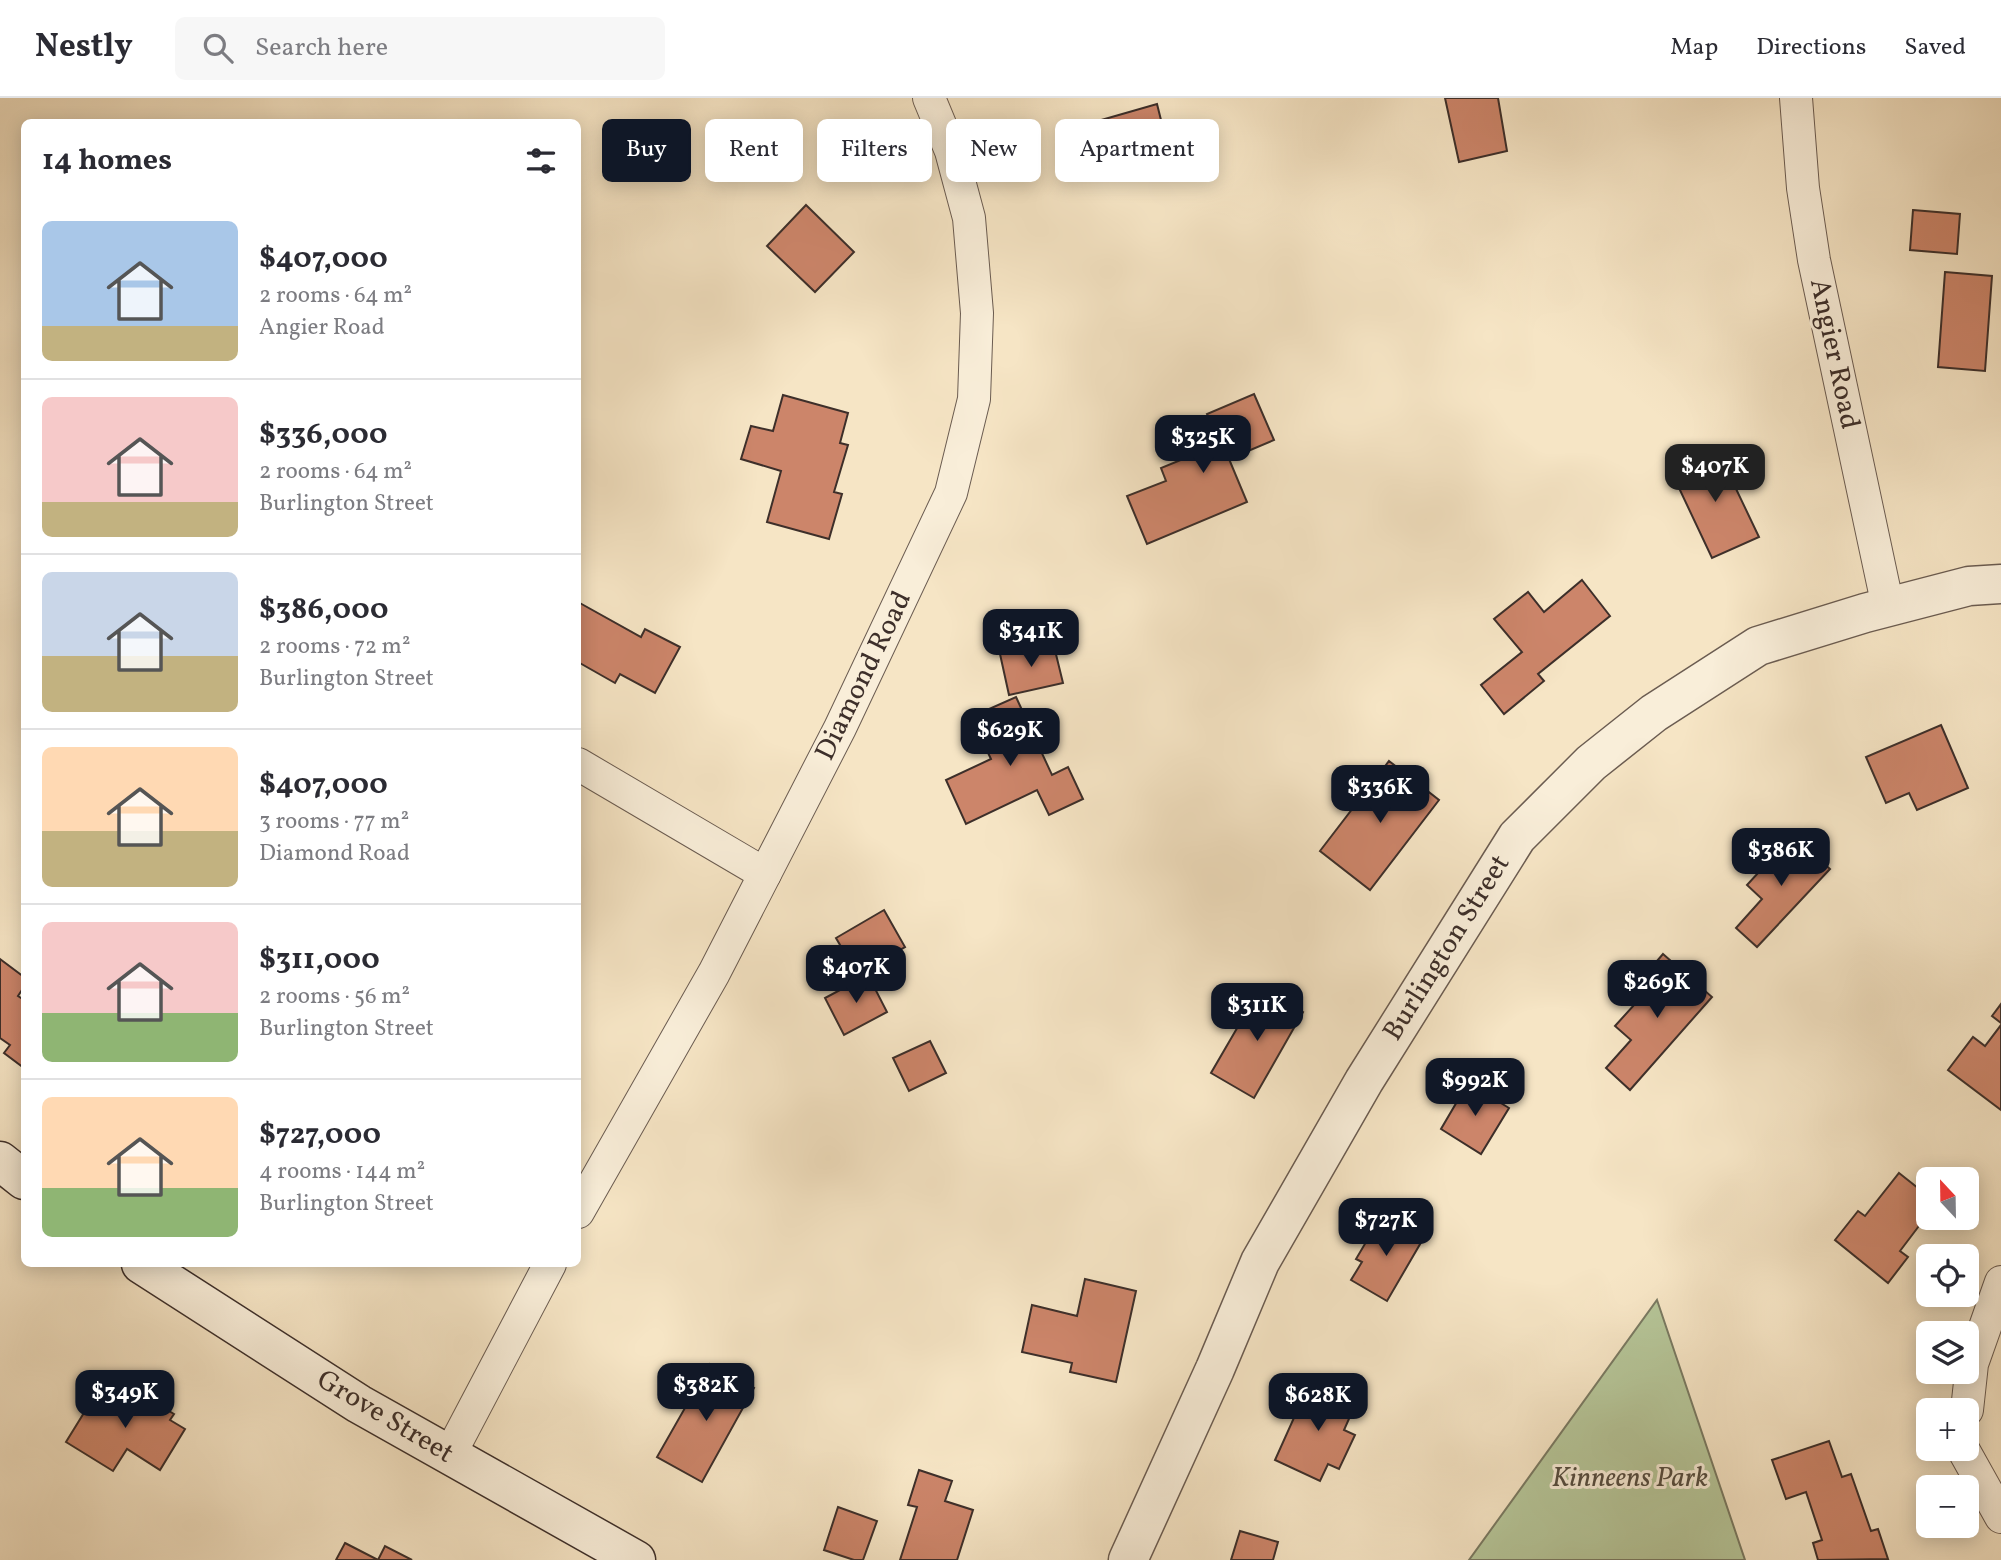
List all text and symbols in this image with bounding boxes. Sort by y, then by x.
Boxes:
search box [175,17,665,80]
text: Nestly [35,25,133,71]
icon: search [199,29,237,67]
text: Search here [255,30,388,66]
text: Map [1670,31,1718,65]
text: Directions [1756,31,1866,65]
text: Saved [1904,31,1966,65]
chip: Buy [602,119,691,182]
chip: Rent [705,119,803,182]
chip: Filters [817,119,932,182]
chip: New [946,119,1041,182]
chip: Apartment [1055,119,1219,182]
text: 14 homes [42,140,172,182]
icon: filters [522,142,560,180]
text: $407,000 [259,238,388,280]
icon: home [98,249,182,333]
street label: Angier Road [1799,275,1869,433]
text: 2 rooms · 64 m² [259,280,412,312]
text: Angier Road [259,312,385,344]
text: $336,000 [259,414,387,456]
pin: $325K [1154,416,1252,475]
text: $325K [1171,422,1235,454]
icon: home [98,425,182,509]
pin: $407K [1666,444,1764,504]
text: $407K [1681,451,1749,483]
text: 2 rooms · 64 m² [259,456,412,488]
text: Burlington Street [259,488,434,520]
street label: Diamond Road [806,585,922,767]
text: $386,000 [259,589,389,631]
icon: home [98,600,182,684]
pin: $341K [982,610,1080,669]
text: $341K [999,616,1063,648]
text: 2 rooms · 72 m² [259,631,410,663]
text: Burlington Street [259,663,434,695]
pin: $629K [961,708,1059,768]
text: $629K [977,715,1043,747]
text: $407,000 [259,764,388,806]
pin: $336K [1331,766,1429,825]
text: $336K [1347,772,1413,804]
icon: home [98,775,182,859]
text: 3 rooms · 77 m² [259,806,409,838]
pin: $386K [1732,828,1830,888]
text: $386K [1748,835,1814,867]
text: Diamond Road [259,838,410,870]
street label: Burlington Street [1374,847,1520,1049]
text: $311,000 [259,939,380,981]
pin: $407K [807,946,905,1005]
icon: home [98,950,182,1034]
text: $407K [822,952,890,984]
pin: $269K [1608,960,1706,1020]
text: $269K [1624,967,1690,999]
text: 2 rooms · 56 m² [259,981,410,1013]
pin: $311K [1208,984,1306,1043]
text: $311K [1227,990,1287,1022]
text: Burlington Street [259,1013,434,1045]
pin: $992K [1426,1058,1524,1118]
text: $992K [1442,1065,1508,1097]
text: $727,000 [259,1114,381,1156]
icon: home [98,1125,182,1209]
text: 4 rooms · 144 m² [259,1156,425,1188]
north arrow [1916,1167,1979,1230]
map controls [1916,1167,1979,1538]
text: Burlington Street [259,1188,434,1220]
pin: $727K [1337,1198,1435,1258]
text: $727K [1355,1205,1417,1237]
button: locate [1916,1244,1979,1307]
button: layers [1916,1321,1979,1384]
street label: Grove Street [309,1361,461,1473]
pin: $382K [657,1364,755,1423]
pin: $349K [76,1370,174,1430]
text: $382K [673,1370,739,1402]
pin: $628K [1269,1374,1367,1433]
text: $349K [91,1377,159,1409]
text: $628K [1285,1380,1351,1412]
button: + [1916,1398,1979,1461]
park label: Kinneens Park [1552,1459,1708,1498]
button: − [1916,1475,1979,1538]

